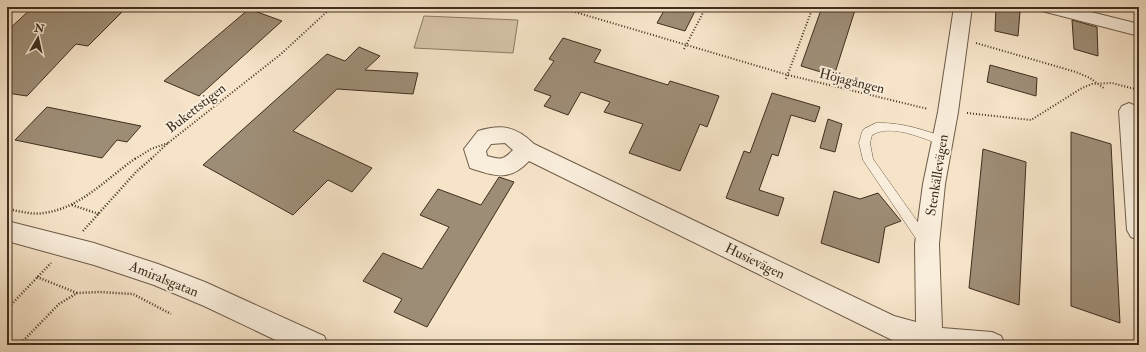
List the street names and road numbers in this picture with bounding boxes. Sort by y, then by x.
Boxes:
street label: Höjagången [818,65,886,97]
street label: Bukettstigen [163,79,229,137]
street label: Stenkällevägen [922,133,952,217]
street label: Husievägen [722,239,788,283]
street label: Amiralsgatan [126,257,201,301]

